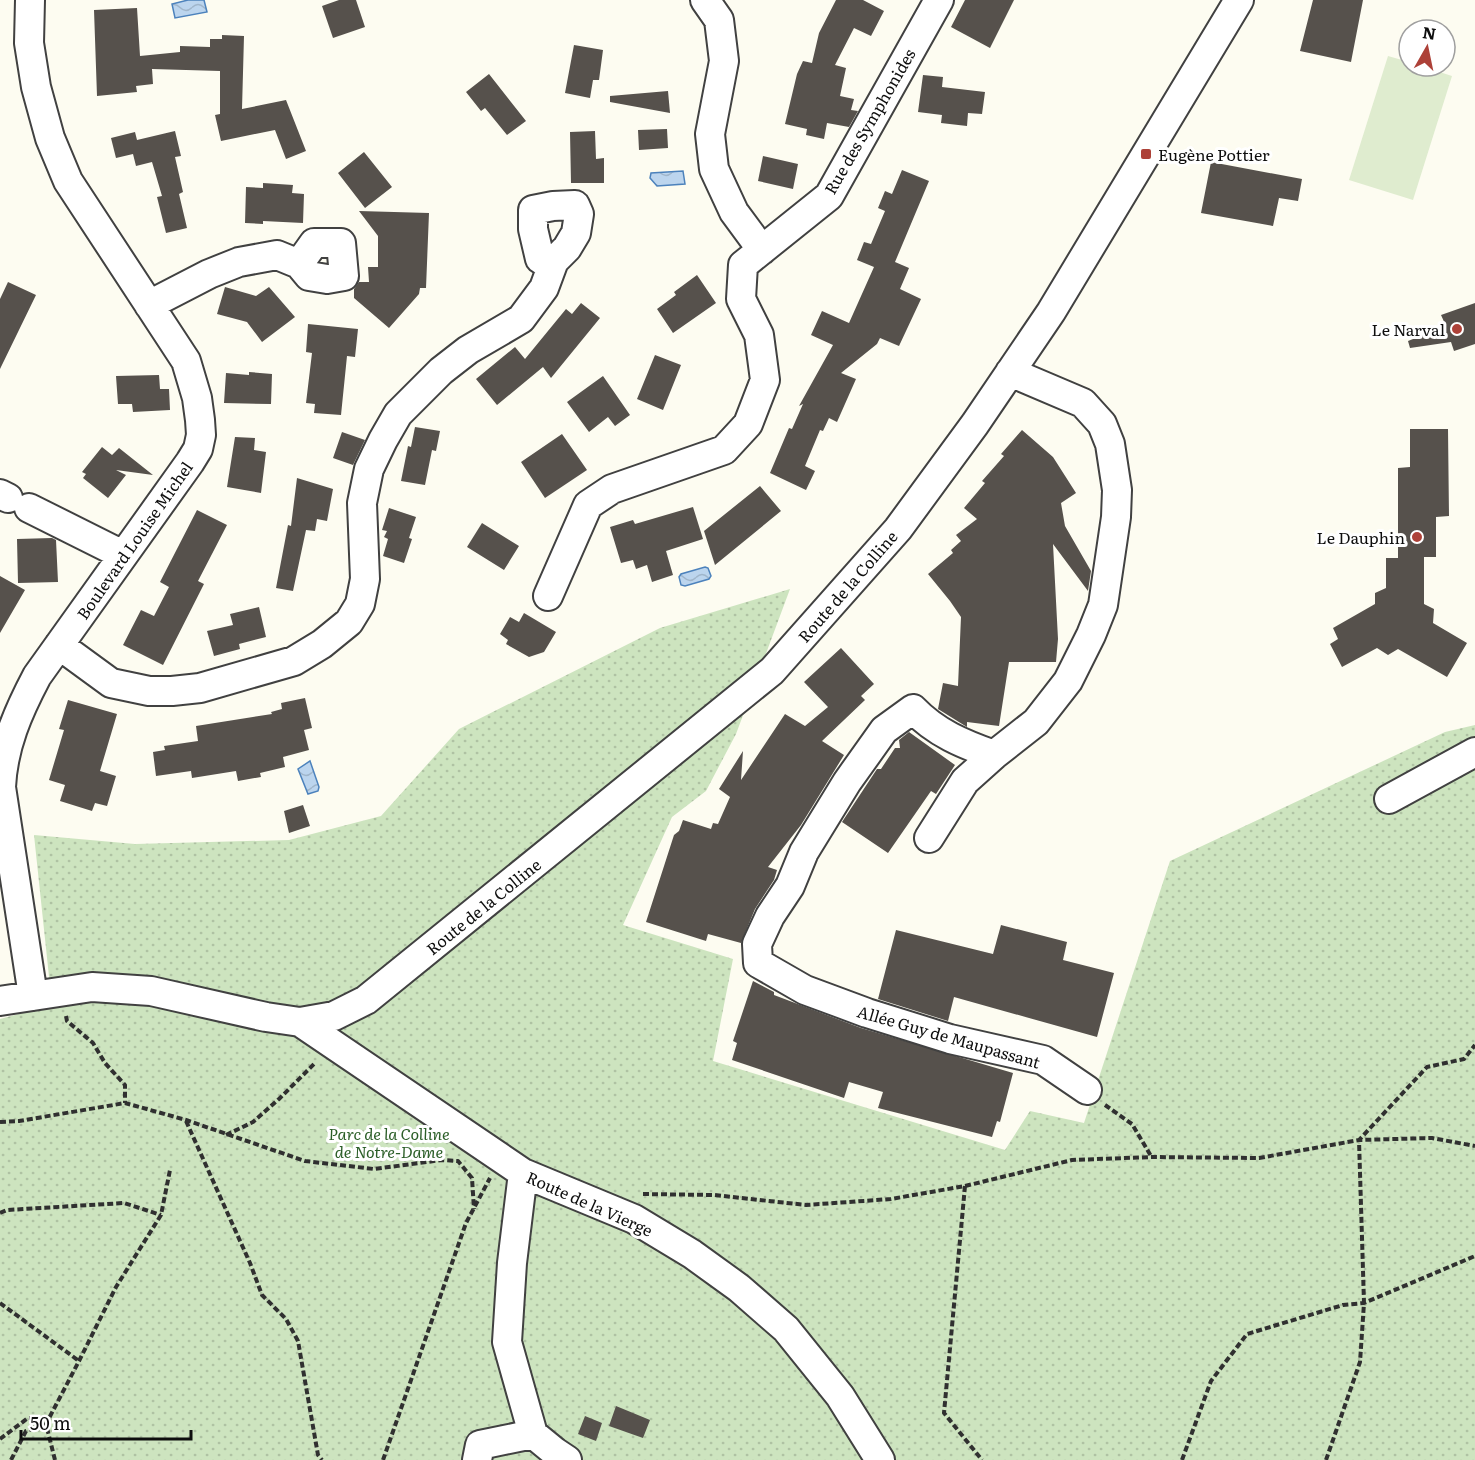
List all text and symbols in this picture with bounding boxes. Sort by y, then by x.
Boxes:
north arrow [1397,18,1457,78]
text: N [1421,19,1438,45]
street label: Rue des Symphonides [817,44,921,198]
place label: Eugène Pottier [1158,142,1270,166]
marker: Eugène Pottier [1139,147,1153,161]
place label: Le Narval [1371,317,1445,341]
marker: Le Narval [1450,322,1464,336]
street label: Boulevard Louise Michel [70,456,198,624]
street label: Route de la Colline [792,525,902,647]
place label: Le Dauphin [1317,525,1405,549]
marker: Le Dauphin [1410,530,1424,544]
street label: Route de la Colline [420,852,546,960]
street label: Allée Guy de Maupassant [855,998,1044,1074]
park label: Parc de la Colline de Notre-Dame [328,1121,450,1163]
street label: Route de la Vierge [523,1164,657,1242]
scale bar [21,1403,190,1441]
text: 50 m [30,1409,71,1436]

